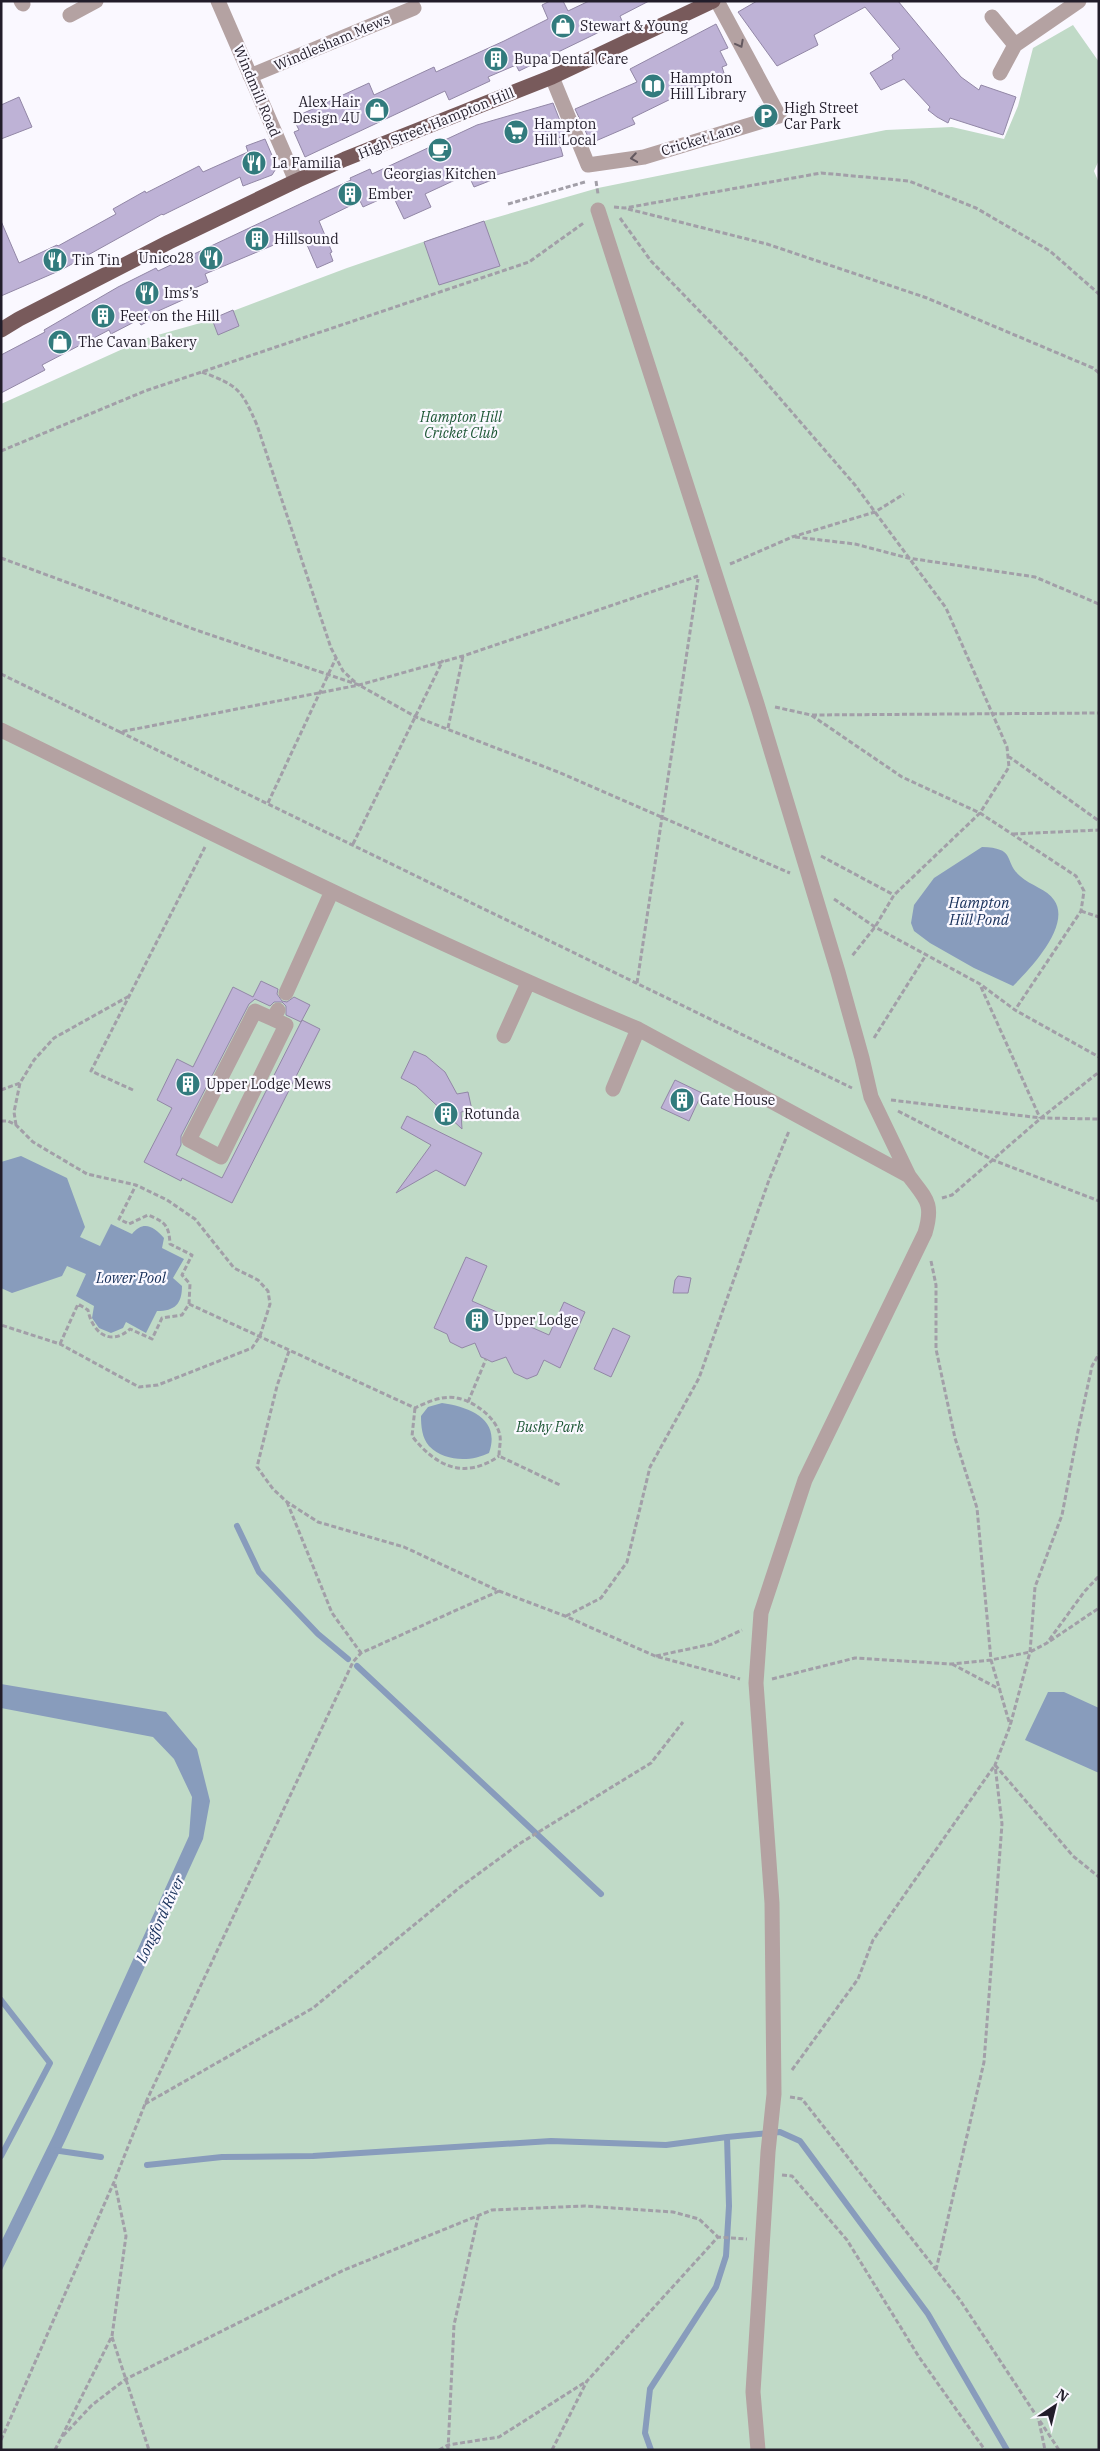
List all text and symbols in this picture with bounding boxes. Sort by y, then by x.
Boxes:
street label: Windlesham Mews [271,9,393,75]
shop icon: Stewart & Young [550,13,576,39]
place label: Stewart & Young [580,17,688,35]
one-way arrow [734,39,744,48]
street label: Windmill Road [230,42,285,140]
building icon: Bupa Dental Care [483,46,509,72]
place label: Bupa Dental Care [514,50,628,68]
place label: Hampton Hill Library [670,69,747,103]
library icon: Hampton Hill Library [640,73,666,99]
street label: High Street Hampton Hill [355,83,517,163]
place label: Alex Hair Design 4U [293,93,361,127]
shop icon: Alex Hair Design 4U [364,97,390,123]
place label: High Street Car Park [784,99,858,133]
parking icon: High Street Car Park [753,103,779,129]
place label: Hampton Hill Local [534,115,596,149]
street label: Cricket Lane [659,118,743,160]
supermarket icon: Hampton Hill Local [503,119,529,145]
cafe icon: Georgias Kitchen [427,137,453,163]
restaurant icon: La Familia [241,150,267,176]
one-way arrow [630,152,638,163]
place label: La Familia [272,154,341,172]
place label: Georgias Kitchen [383,165,497,183]
building icon: Ember [337,181,363,207]
place label: Ember [368,185,413,203]
building icon: Hillsound [244,226,270,252]
place label: Hillsound [274,230,339,248]
restaurant icon: Unico28 [198,245,224,271]
restaurant icon: Tin Tin [42,247,68,273]
place label: Unico28 [139,249,194,267]
place label: Tin Tin [72,251,120,269]
restaurant icon: Ims’s [134,280,160,306]
place label: Ims’s [164,284,199,302]
building icon: Feet on the Hill [90,303,116,329]
place label: Feet on the Hill [120,307,220,325]
shop icon: The Cavan Bakery [47,329,73,355]
place label: The Cavan Bakery [78,333,197,351]
park label: Hampton Hill Cricket Club [419,408,503,442]
water label: Hampton Hill Pond [948,893,1010,929]
building icon: Upper Lodge Mews [175,1071,201,1097]
place label: Upper Lodge Mews [206,1075,331,1093]
building icon: Gate House [669,1087,695,1113]
place label: Gate House [700,1091,775,1109]
building icon: Rotunda [433,1101,459,1127]
place label: Rotunda [464,1105,520,1123]
water label: Lower Pool [95,1268,167,1287]
building icon: Upper Lodge [464,1307,490,1333]
place label: Upper Lodge [494,1311,578,1329]
park label: Bushy Park [515,1418,584,1436]
water label: Longford River [131,1872,189,1967]
north arrow [1030,2381,1080,2431]
text: N [1053,2385,1072,2406]

